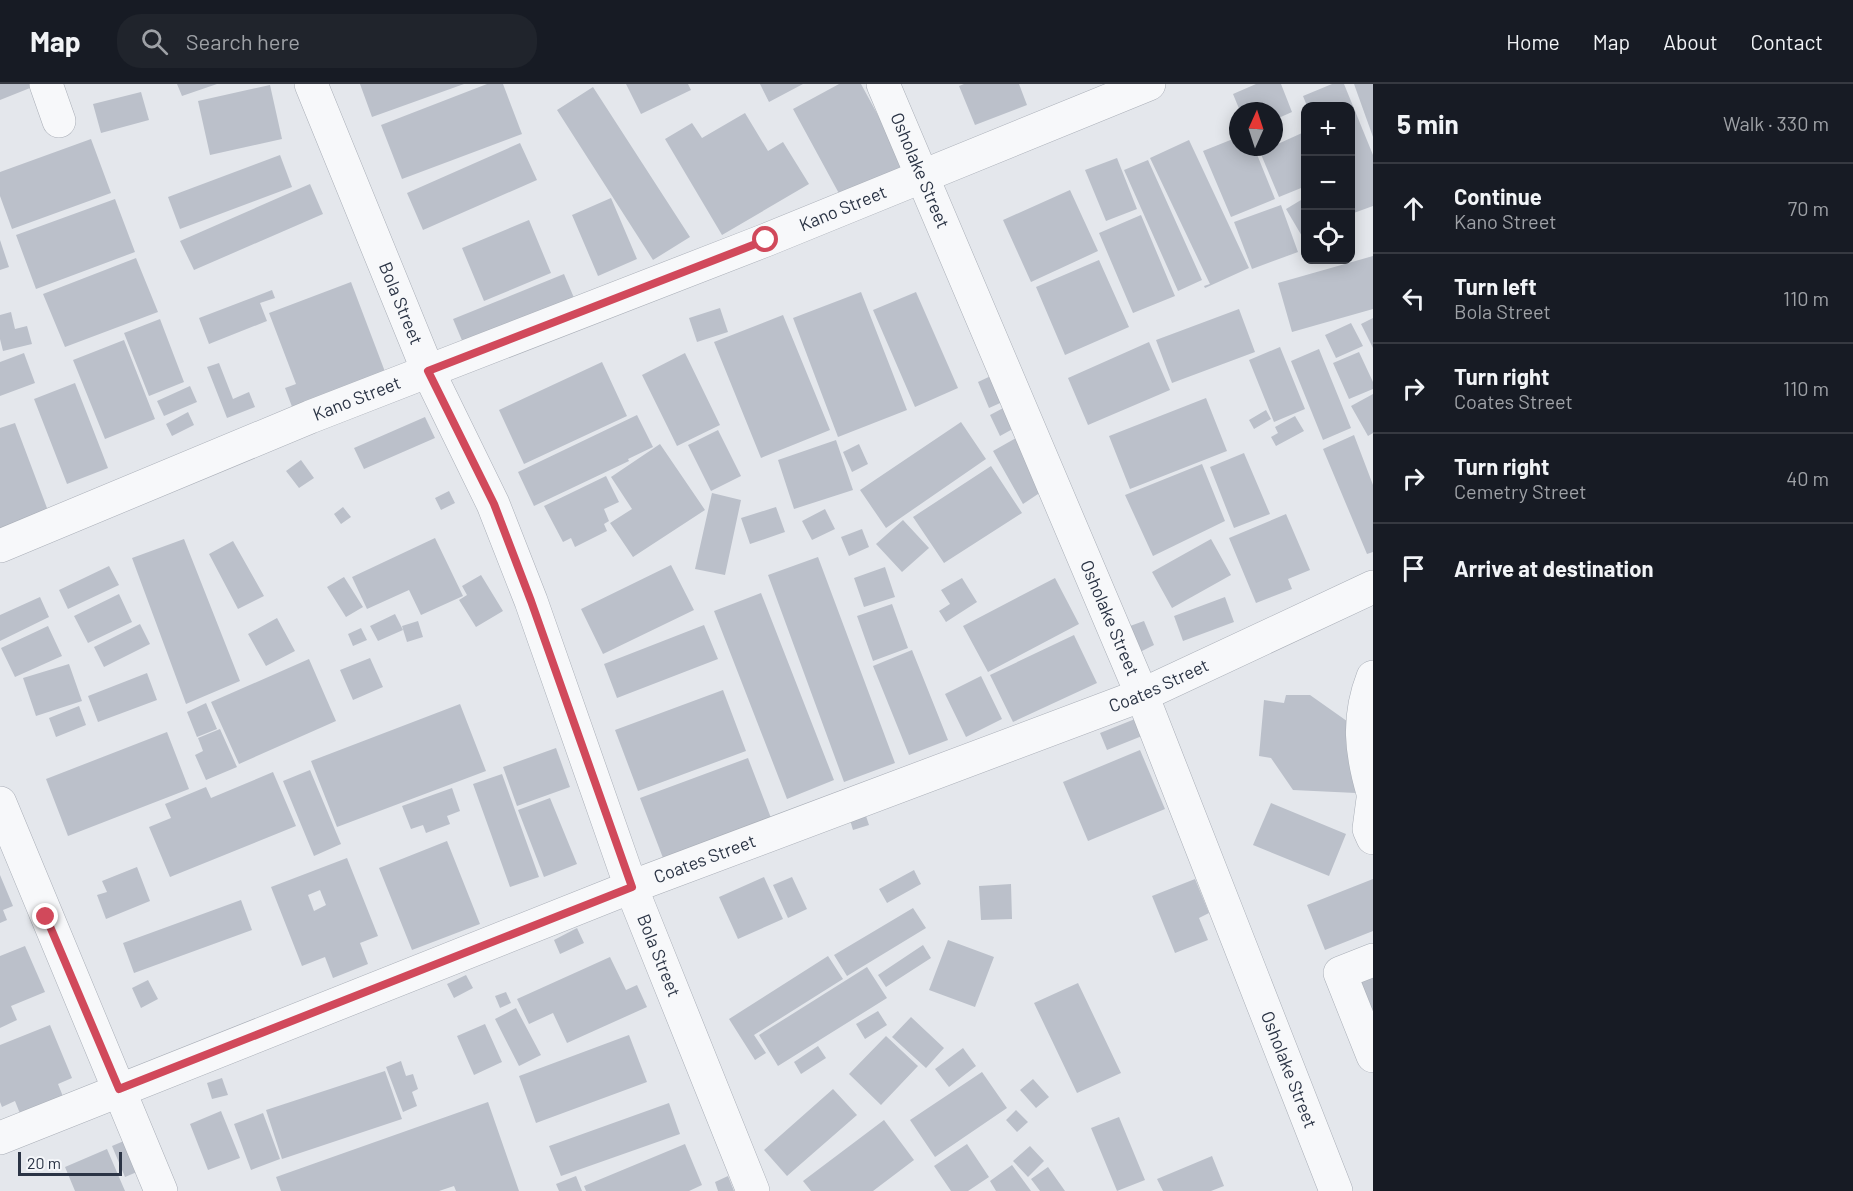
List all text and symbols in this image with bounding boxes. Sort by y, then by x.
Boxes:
search box [117,14,537,68]
text: Map [30,24,81,58]
icon: search [138,25,171,58]
text: Search here [186,28,300,54]
text: Home [1506,29,1560,54]
text: Map [1593,29,1630,54]
text: About [1663,29,1718,54]
text: Contact [1751,29,1823,54]
north arrow [1229,102,1283,156]
map controls [1301,102,1355,264]
button: + [1301,102,1355,156]
text: 5 min [1397,108,1459,139]
street label: Osholake Street [886,109,955,231]
text: Walk · 330 m [1723,111,1829,135]
button: − [1301,156,1355,210]
street label: Kano Street [796,180,890,235]
text: Continue [1454,183,1542,209]
icon: ahead [1397,192,1430,225]
text: 70 m [1788,196,1829,220]
text: Kano Street [1454,209,1557,233]
button: locate [1301,210,1355,264]
route start [752,226,778,252]
street label: Bola Street [375,259,428,348]
text: Turn left [1454,273,1537,299]
icon: left [1397,282,1430,315]
text: 110 m [1783,286,1829,310]
text: Bola Street [1454,299,1551,323]
text: Turn right [1454,363,1549,389]
street label: Kano Street [309,371,404,425]
icon: right [1397,372,1430,405]
text: 110 m [1783,376,1829,400]
text: Coates Street [1454,389,1573,413]
text: Turn right [1454,453,1549,479]
icon: right [1397,462,1430,495]
text: 40 m [1786,466,1829,490]
text: Cemetry Street [1454,479,1587,503]
icon: arrive [1397,552,1430,585]
text: Arrive at destination [1454,555,1653,581]
street label: Osholake Street [1076,556,1145,679]
street label: Coates Street [1105,653,1212,716]
street label: Coates Street [651,829,759,887]
route end [32,903,58,929]
street label: Bola Street [633,911,686,1000]
street label: Osholake Street [1257,1008,1322,1131]
scale bar [18,1149,122,1176]
text: 20 m [27,1153,61,1172]

